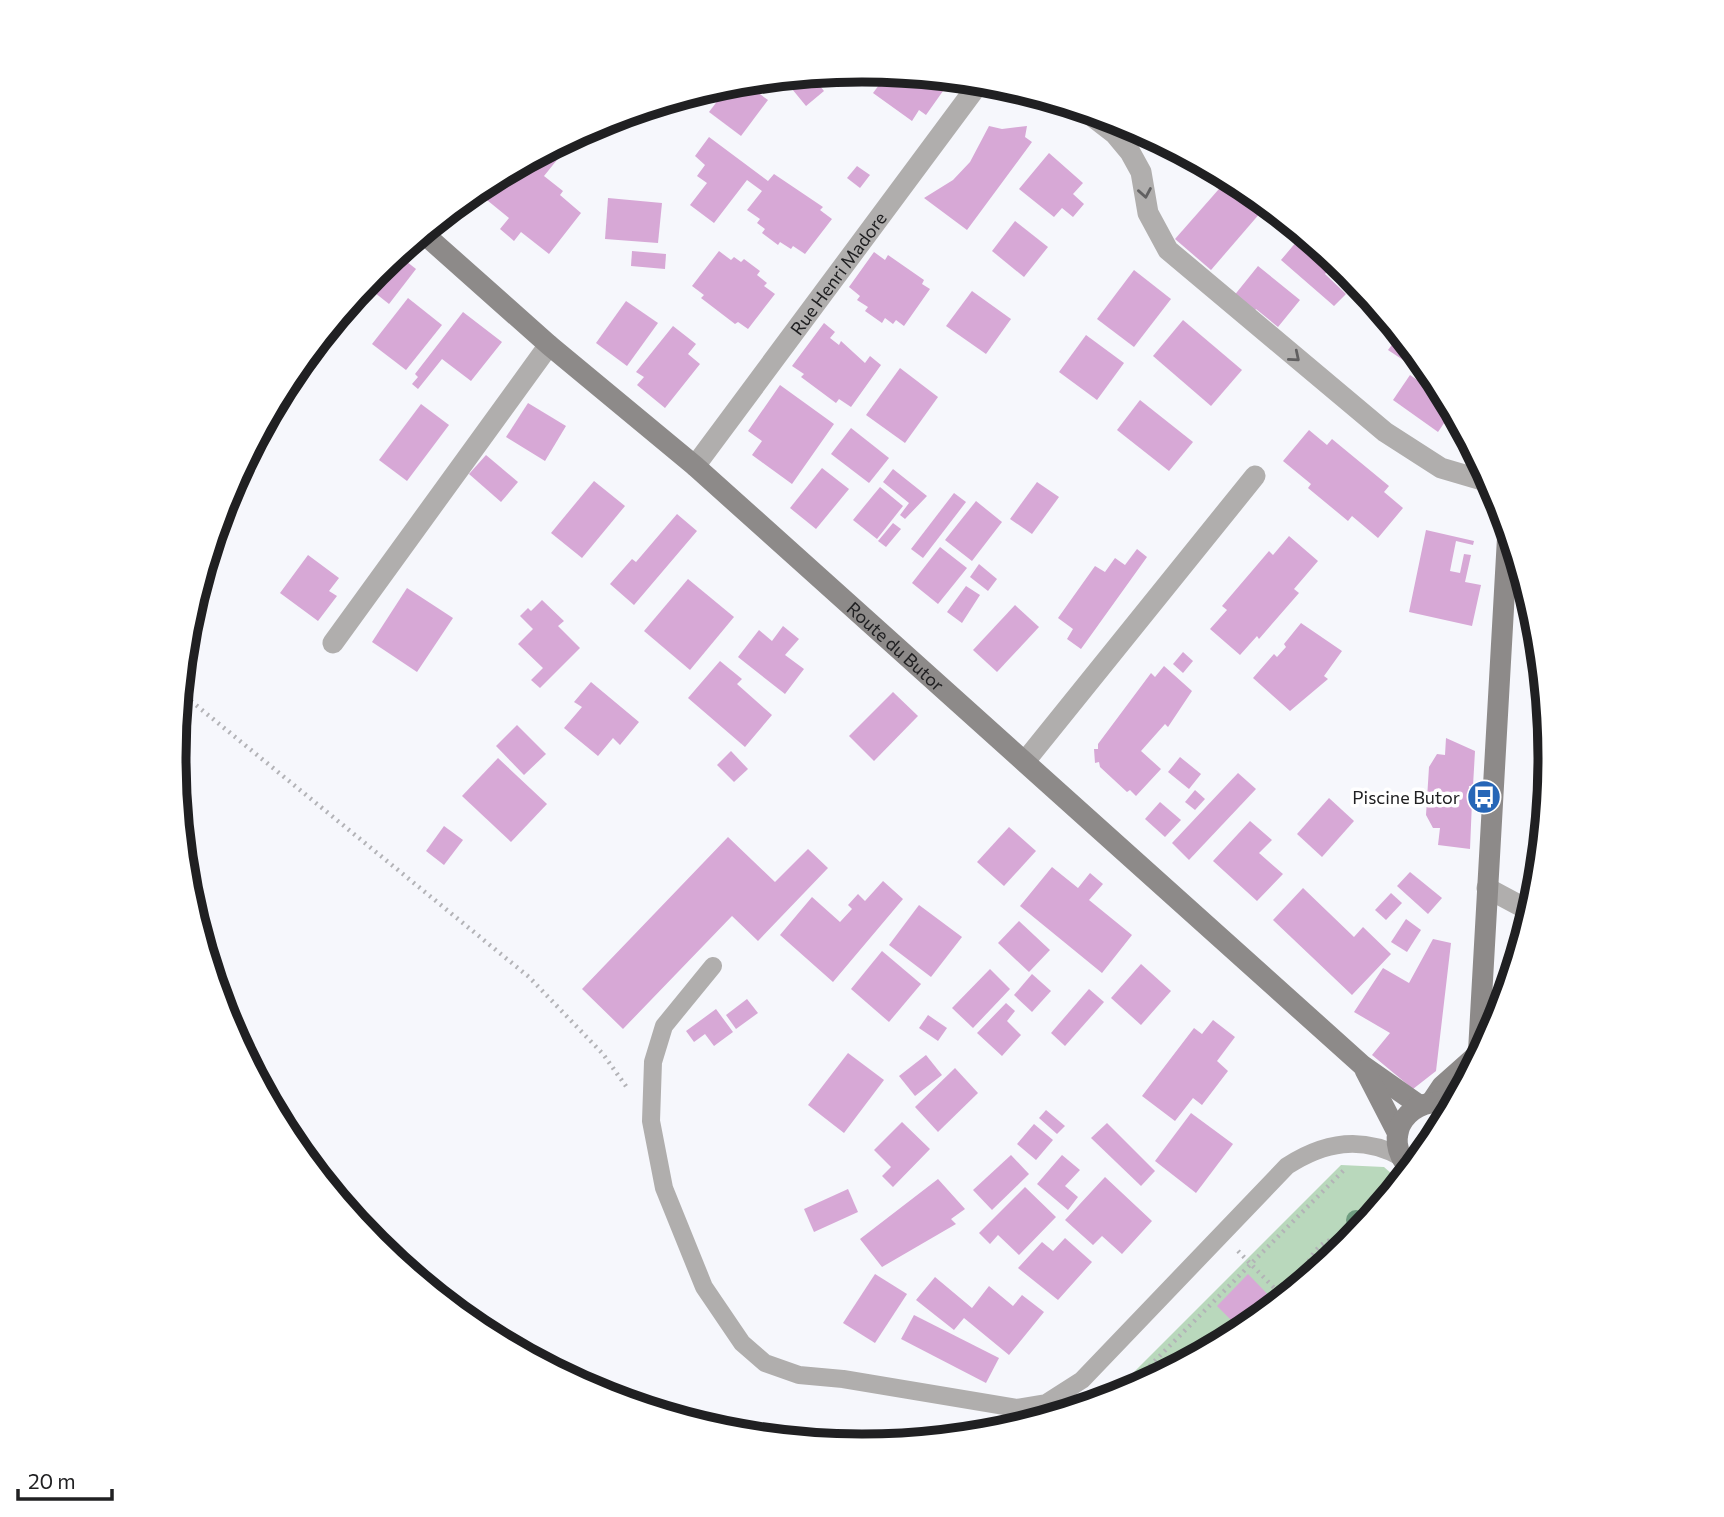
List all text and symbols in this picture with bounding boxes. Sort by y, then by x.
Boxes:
one-way arrow [1137,188,1152,199]
street label: Rue Henri Madore [785,207,891,339]
one-way arrow [1287,348,1299,361]
street label: Route du Butor [842,597,949,696]
bus stop icon: Piscine Butor [1465,778,1503,816]
place label: Piscine Butor [1352,786,1460,808]
scale bar [18,1458,112,1502]
text: 20 m [28,1468,76,1493]

